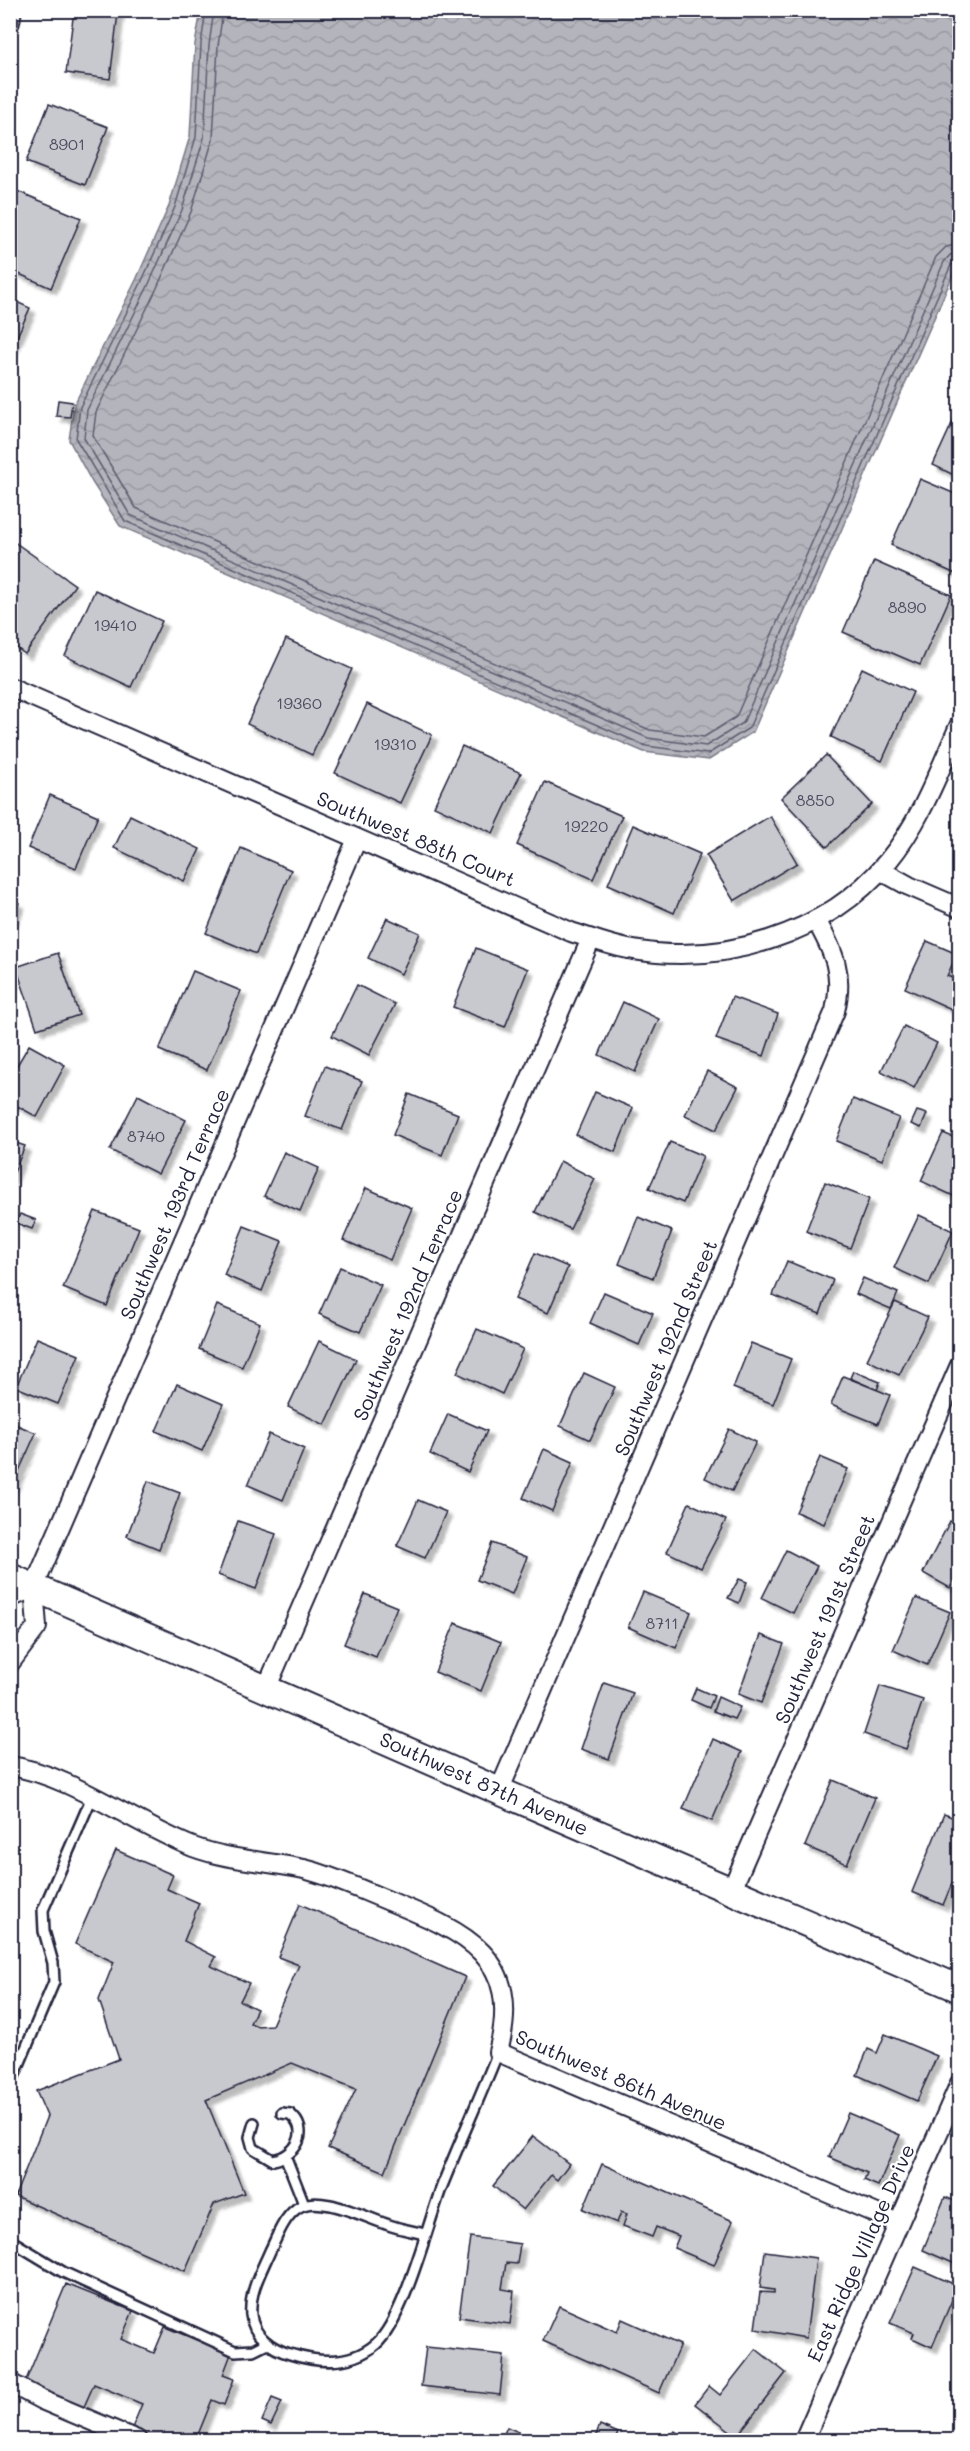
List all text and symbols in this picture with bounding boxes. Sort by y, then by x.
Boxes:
house number: 8901 [49,133,85,154]
house number: 8890 [888,596,926,617]
house number: 19410 [93,614,137,635]
house number: 19360 [276,692,322,713]
house number: 19310 [373,733,417,754]
street label: Southwest 88th Court [313,784,520,892]
house number: 8850 [796,789,834,810]
house number: 19220 [564,815,608,836]
street label: Southwest 193rd Terrace [114,1084,235,1323]
house number: 8740 [127,1125,165,1146]
street label: Southwest 192nd Terrace [346,1185,468,1424]
street label: Southwest 192nd Street [608,1235,723,1460]
street label: Southwest 191st Street [768,1510,880,1727]
house number: 8711 [646,1612,678,1633]
street label: Southwest 87th Avenue [376,1725,593,1841]
street label: Southwest 86th Avenue [512,2023,731,2135]
street label: East Ridge Village Drive [800,2140,920,2365]

